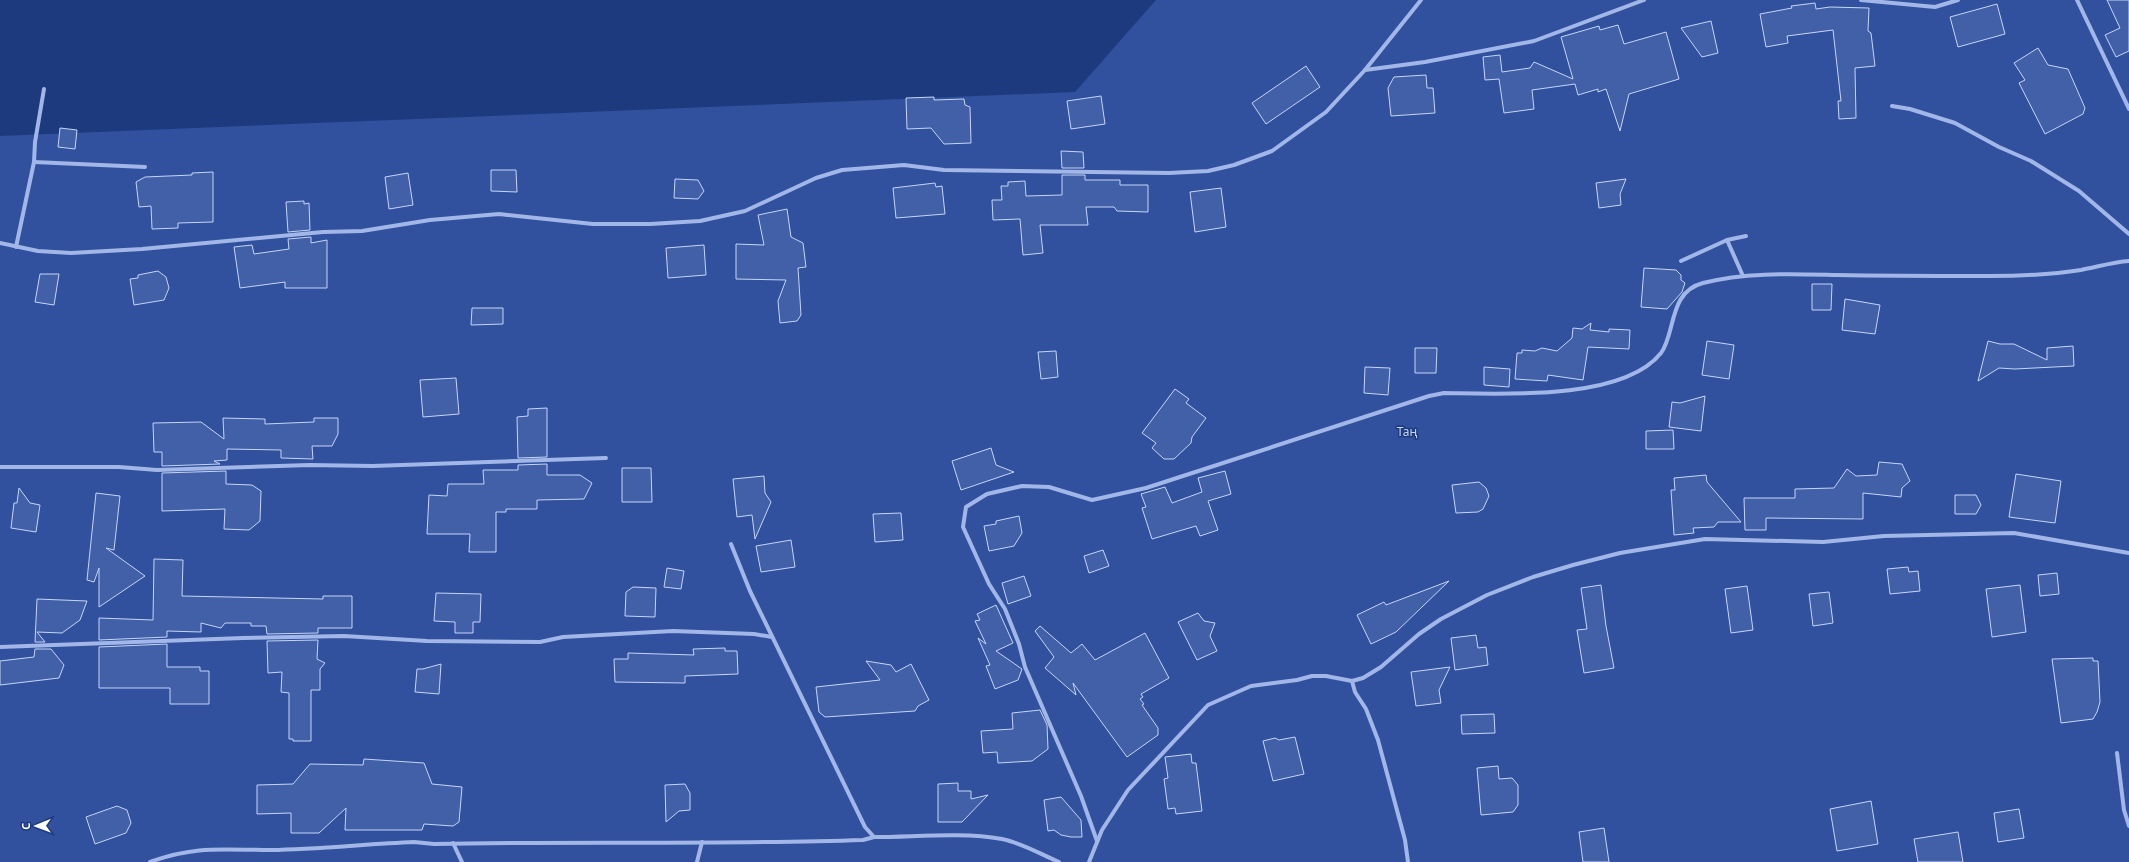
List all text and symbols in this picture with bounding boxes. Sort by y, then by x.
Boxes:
park label: Таң [1397,423,1417,440]
north arrow [16,806,56,846]
text: С [18,822,33,830]

